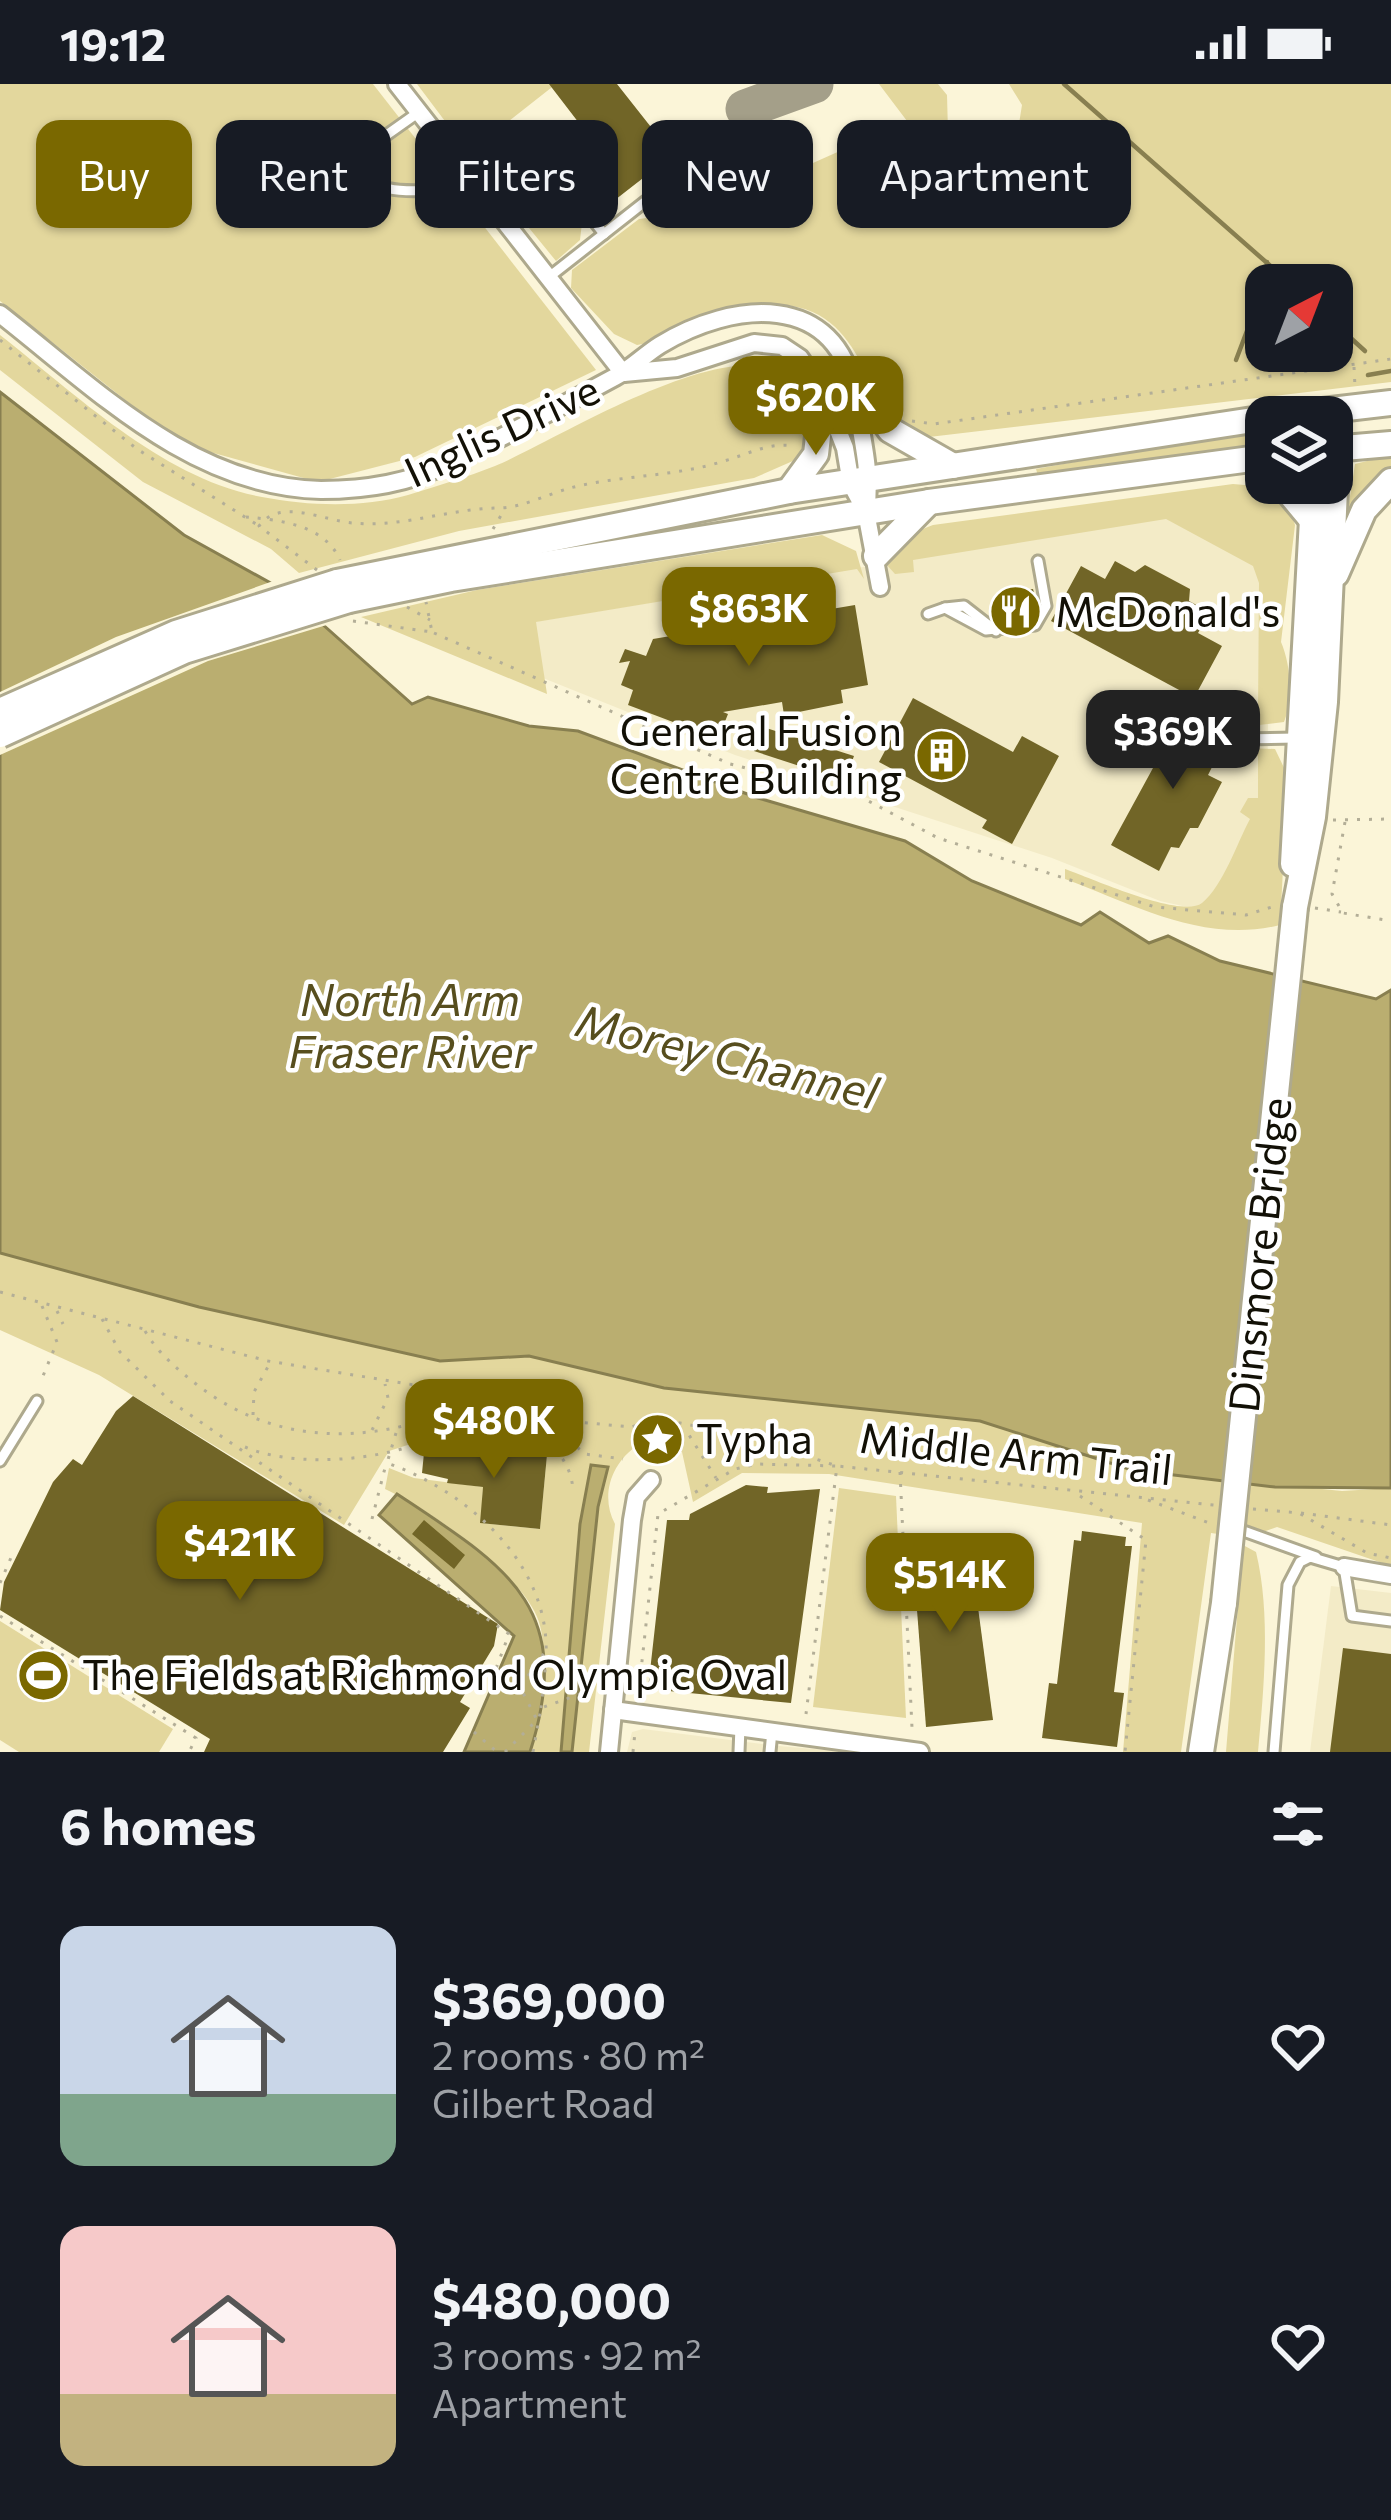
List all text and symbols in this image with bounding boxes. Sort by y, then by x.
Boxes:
text: 19:12 [60,15,166,70]
chip: Buy [36,120,192,228]
chip: Rent [216,120,391,228]
chip: Filters [415,120,618,228]
chip: New [642,120,813,228]
chip: Apartment [837,120,1131,228]
north arrow [1245,264,1353,372]
map controls [1245,264,1353,504]
pin: $620K [732,356,900,458]
street label: Inglis Drive [396,362,607,497]
text: $620K [755,371,877,419]
button: layers [1245,396,1353,504]
pin: $863K [665,567,833,669]
text: $863K [689,582,809,630]
restaurant icon: McDonald's [988,584,1044,640]
place label: McDonald's [1055,584,1280,636]
pin: $369K [1089,690,1257,792]
place label: General Fusion Centre Building [610,703,902,803]
text: $369K [1113,705,1233,753]
building icon: General Fusion Centre Building [913,727,969,783]
water label: North Arm Fraser River [288,970,534,1077]
water label: Morey Channel [571,991,886,1119]
street label: Dinsmore Bridge [1216,1095,1300,1415]
pin: $480K [410,1379,578,1481]
text: $480K [432,1394,556,1442]
street label: Middle Arm Trail [857,1410,1175,1494]
place icon: Typha [629,1411,685,1467]
place label: Typha [696,1411,813,1463]
pin: $421K [156,1501,324,1603]
text: $421K [183,1516,297,1564]
pin: $514K [866,1533,1034,1635]
text: $514K [893,1548,1007,1596]
sports icon: The Fields at Richmond Olympic Oval [15,1647,71,1703]
place label: The Fields at Richmond Olympic Oval [82,1647,787,1699]
icon: filters [1265,1791,1331,1857]
text: 6 homes [60,1793,256,1856]
text: $369,000 [432,1967,666,2030]
icon: home [156,1974,300,2118]
icon: heart [1265,2013,1331,2079]
text: 2 rooms · 80 m² [432,2030,705,2078]
text: Gilbert Road [432,2078,654,2126]
text: $480,000 [432,2267,671,2330]
icon: home [156,2274,300,2418]
icon: heart [1265,2313,1331,2379]
text: 3 rooms · 92 m² [432,2330,702,2378]
text: Apartment [432,2378,627,2426]

